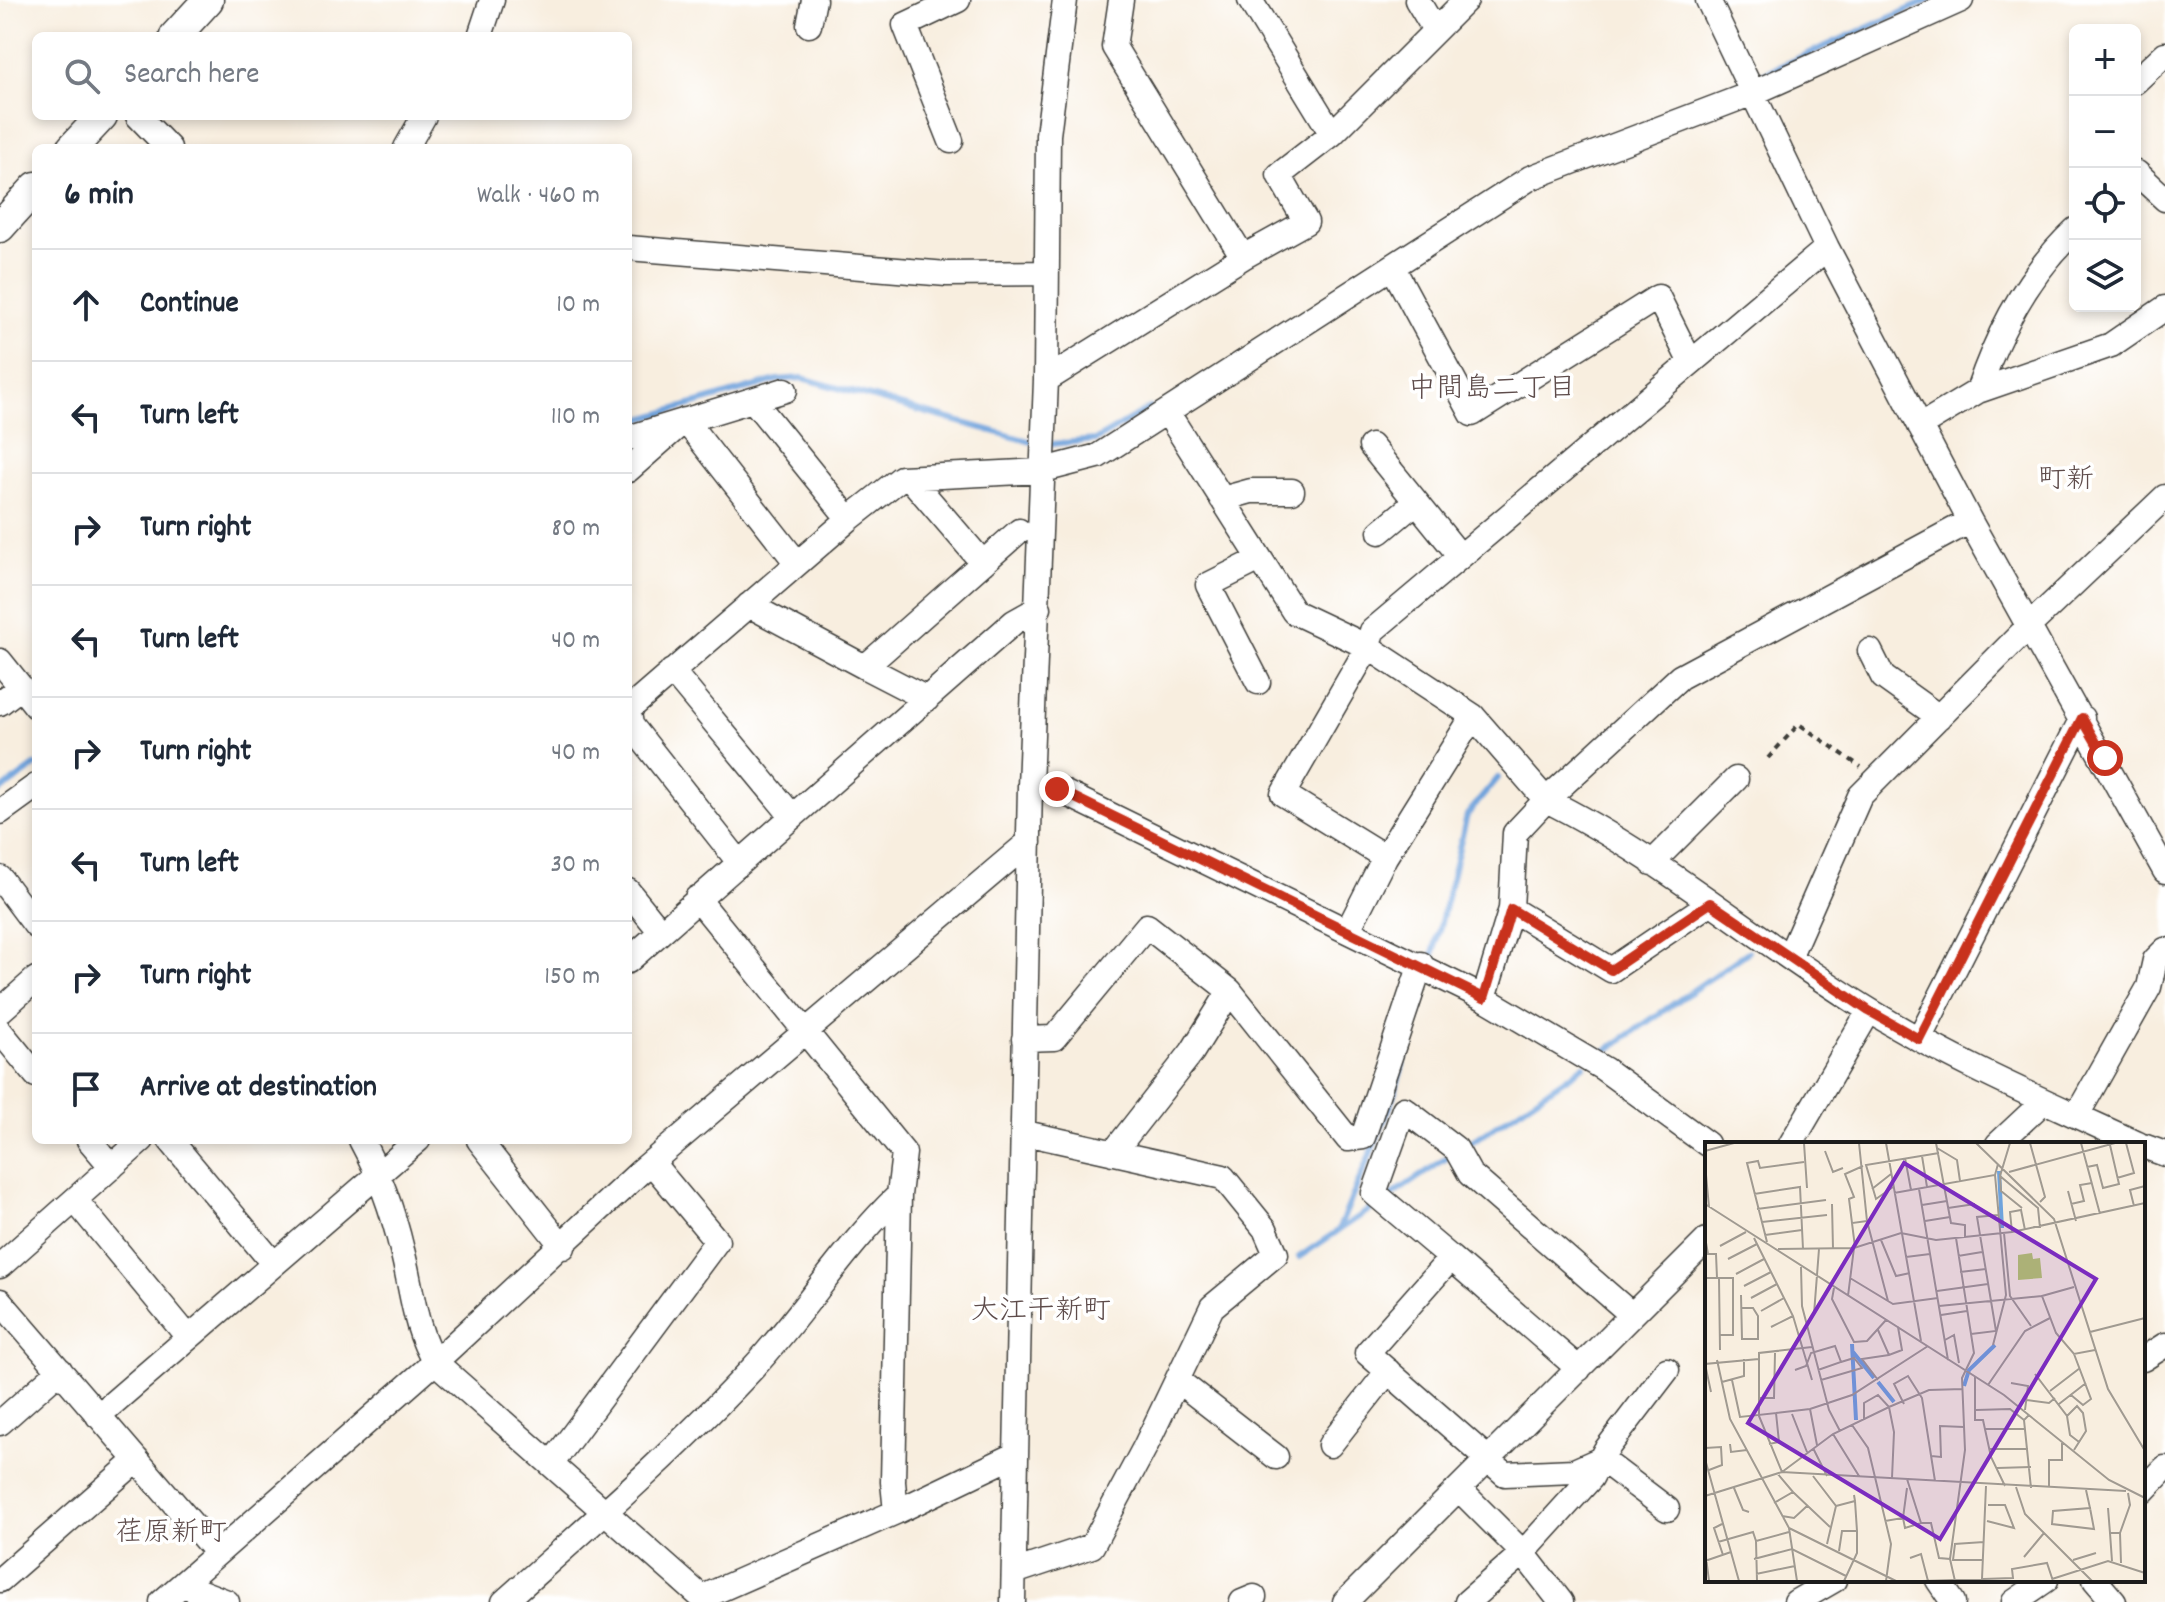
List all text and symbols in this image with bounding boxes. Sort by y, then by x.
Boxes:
map controls [2069,24,2141,312]
button: + [2069,24,2141,96]
search box [32,32,632,120]
icon: search [60,54,104,98]
text: Search here [124,55,260,98]
button: − [2069,96,2141,168]
button: locate [2069,168,2141,240]
text: 6 min [64,172,134,221]
text: Walk · 460 m [477,178,600,215]
button: layers [2069,240,2141,312]
icon: ahead [64,283,108,327]
text: Continue [140,284,239,327]
text: 10 m [556,287,600,324]
district label: 中間島二丁目 [1408,371,1576,411]
icon: left [64,395,108,439]
text: Turn left [140,396,239,439]
text: 110 m [551,399,600,436]
district label: 町新 [2038,462,2094,502]
icon: right [64,507,108,551]
text: Turn right [140,508,251,551]
text: 80 m [552,511,600,548]
icon: left [64,619,108,663]
text: Turn left [140,620,239,663]
text: 40 m [551,623,600,660]
icon: right [64,731,108,775]
text: Turn right [140,732,251,775]
text: 40 m [551,735,600,772]
route start [2087,740,2123,776]
route end [1039,771,1075,807]
icon: left [64,843,108,887]
text: Turn left [140,844,239,887]
text: 30 m [550,847,600,884]
icon: right [64,955,108,999]
text: Turn right [140,956,251,999]
text: 150 m [544,959,600,996]
icon: arrive [64,1067,108,1111]
text: Arrive at destination [140,1068,377,1111]
inset map [1705,1142,2145,1582]
district label: 大江干新町 [971,1293,1111,1333]
district label: 荏原新町 [115,1515,227,1555]

